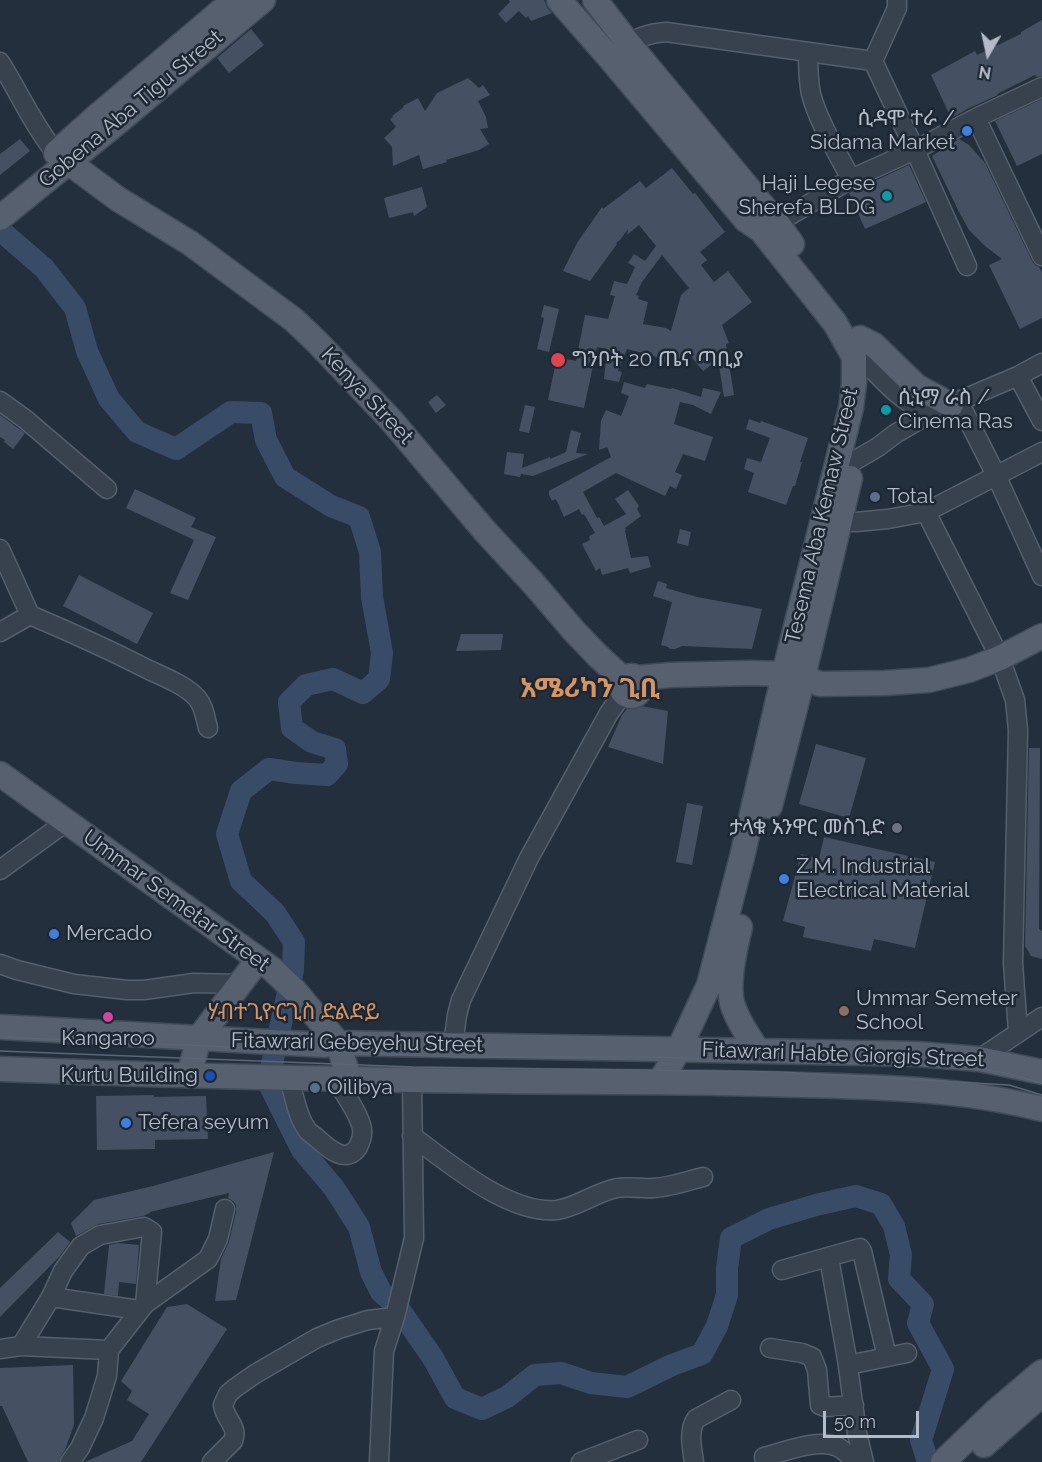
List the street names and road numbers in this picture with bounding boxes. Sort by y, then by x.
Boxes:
street label: Gobena Aba Tigu Street [34,25,228,193]
street label: Kenya Street [316,342,418,450]
street label: Tesema Aba Kemaw Street [780,386,864,646]
street label: Ummar Semetar Street [78,825,274,977]
street label: Fitawrari Gebeyehu Street [231,1028,483,1058]
street label: Fitawrari Habte Giorgis Street [701,1037,985,1073]

